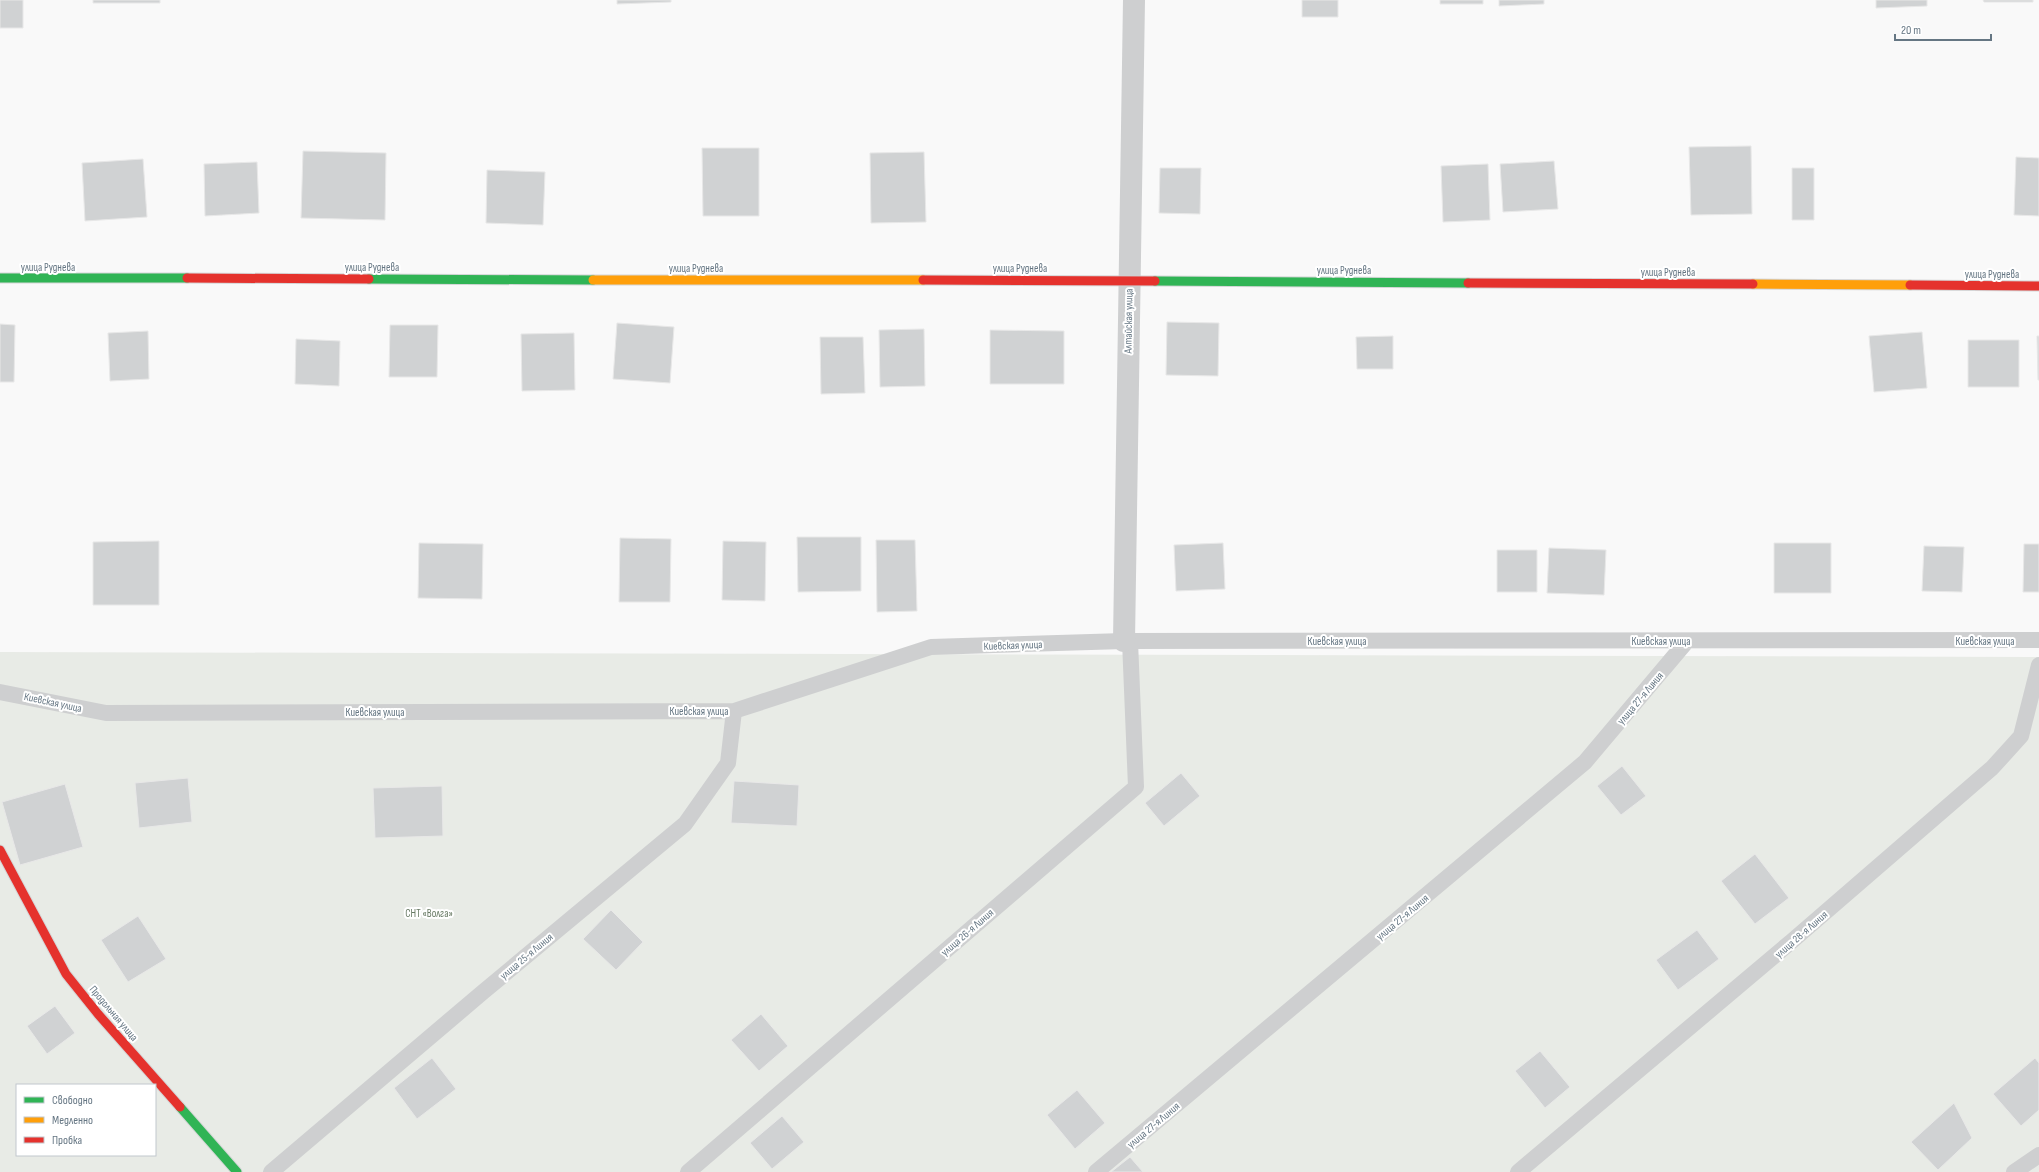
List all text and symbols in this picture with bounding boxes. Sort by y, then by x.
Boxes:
scale bar [1895,16,1991,42]
text: 20 m [1901,23,1921,38]
street label: улица Руднева [21,261,75,274]
street label: улица Руднева [345,261,399,274]
street label: улица Руднева [669,262,723,275]
street label: улица Руднева [993,262,1047,275]
street label: улица Руднева [1317,264,1371,277]
street label: улица Руднева [1641,266,1695,279]
street label: улица Руднева [1965,268,2019,281]
street label: Алтайская улица [1121,288,1136,355]
street label: Киевская улица [1308,635,1366,648]
street label: Киевская улица [1632,635,1690,648]
street label: Киевская улица [1956,635,2014,648]
street label: Киевская улица [983,638,1043,653]
street label: улица 27-я Линия [1615,669,1666,727]
street label: Киевская улица [23,690,83,715]
street label: Киевская улица [670,705,728,718]
street label: Киевская улица [346,706,404,719]
street label: улица 27-я Линия [1373,892,1431,943]
street label: улица 26-я Линия [938,906,996,959]
park label: СНТ «Волга» [405,907,453,920]
street label: улица 28-я Линия [1772,908,1830,961]
street label: улица 25-я Линия [497,931,555,982]
street label: Продольная улица [87,983,141,1044]
legend [16,1084,156,1156]
text: Свободно [52,1093,93,1108]
street label: улица 27-я Линия [1124,1100,1182,1151]
text: Медленно [52,1113,93,1128]
text: Пробка [52,1133,83,1148]

